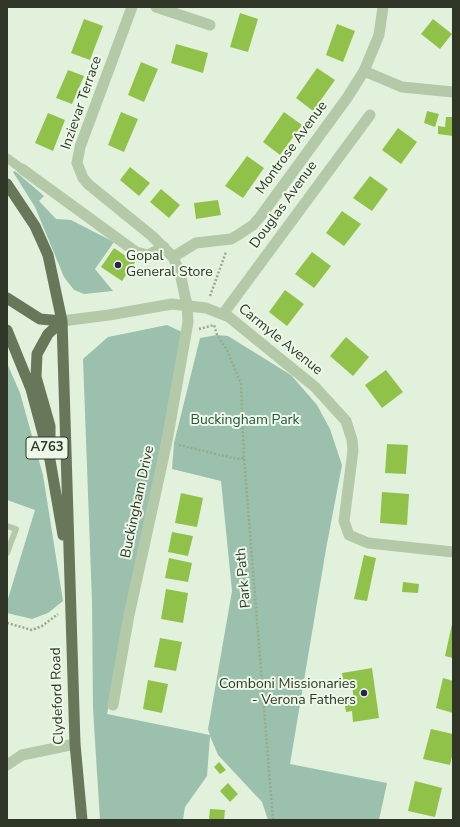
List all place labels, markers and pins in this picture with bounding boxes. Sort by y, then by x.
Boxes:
place label: Gopal General Store [126,249,213,282]
marker: Gopal General Store [113,260,123,270]
place label: Comboni Missionaries - Verona Fathers [219,677,356,710]
marker: Comboni Missionaries - Verona Fathers [359,688,369,698]

